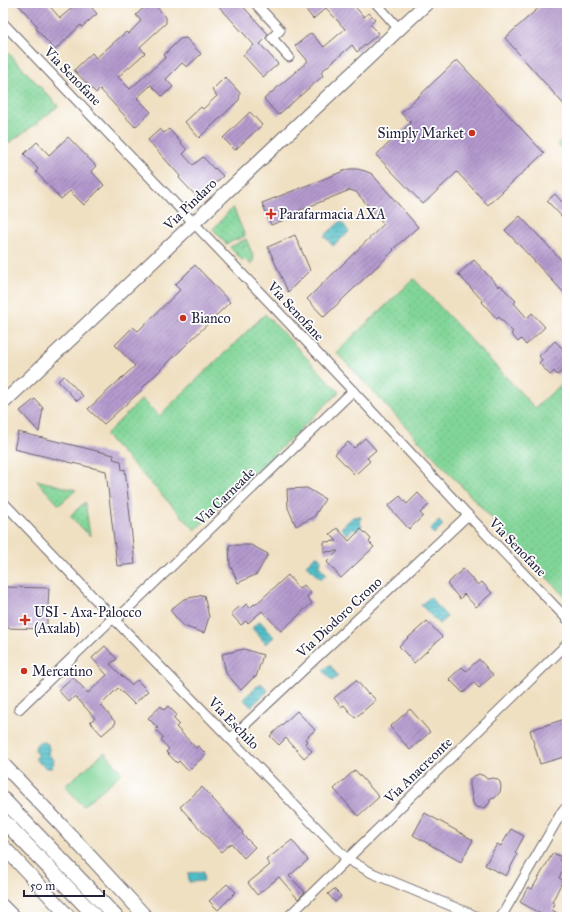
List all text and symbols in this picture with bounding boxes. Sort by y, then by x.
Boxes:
street label: Via Senofane [40,43,105,109]
place label: Simply Market [378,125,464,142]
marker: Simply Market [467,128,477,138]
street label: Via Pindaro [160,175,220,235]
place label: Parafarmacia AXA [279,206,386,223]
marker: Parafarmacia AXA [266,209,276,219]
street label: Via Senofane [263,277,328,345]
place label: Bianco [191,310,231,327]
marker: Bianco [178,313,188,323]
street label: Via Carneade [192,464,258,529]
street label: Via Senofane [485,514,550,580]
street label: Via Diodoro Crono [292,573,386,662]
place label: USI - Axa-Palocco (Axalab) [34,604,142,638]
marker: USI - Axa-Palocco (Axalab) [19,614,31,626]
place label: Mercatino [32,663,93,680]
marker: Mercatino [19,666,29,676]
street label: Via Eschilo [204,693,263,753]
street label: Via Anacreonte [380,734,456,808]
scale bar [24,872,104,898]
text: 50 m [30,879,55,893]

